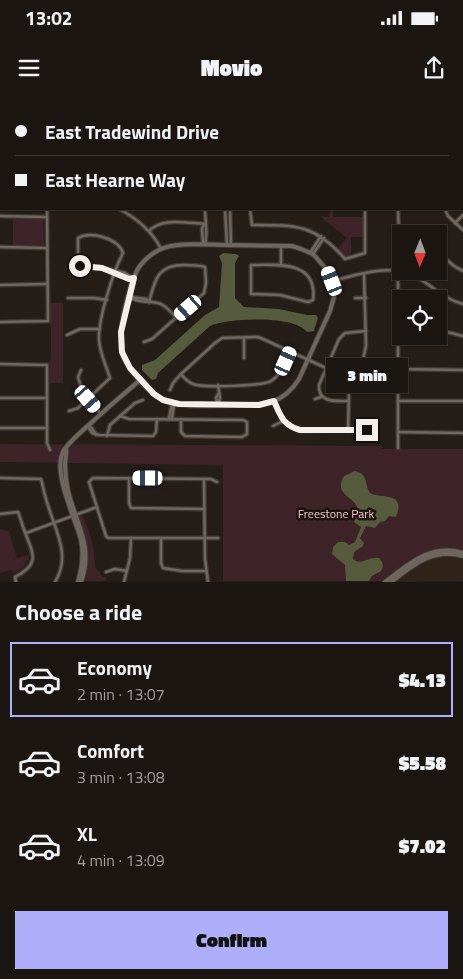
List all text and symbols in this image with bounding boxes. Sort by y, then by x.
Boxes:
text: 13:02 [25,3,72,32]
text: Movio [201,51,262,85]
icon: menu [15,54,43,82]
icon: share [420,54,448,82]
text: East Tradewind Drive [45,117,219,146]
text: East Hearne Way [45,165,185,194]
north arrow [392,225,448,280]
map controls [392,225,447,345]
route start [69,255,91,277]
car [319,264,344,298]
button: locate [392,290,447,345]
car [171,292,204,324]
car [273,344,298,378]
callout: 3 min [326,358,408,392]
text: 3 min [347,363,387,387]
car [72,383,103,415]
route end [356,419,378,441]
car [133,471,163,486]
park label: Freestone Park [298,504,374,523]
text: Choose a ride [15,595,142,629]
text: Economy [77,653,152,682]
icon: car [17,657,62,702]
text: $4.13 [399,665,446,694]
text: 2 min · 13:07 [77,682,165,706]
text: Comfort [77,736,144,765]
icon: car [17,740,62,785]
text: $5.58 [399,748,446,777]
text: 3 min · 13:08 [77,765,165,789]
text: XL [77,819,97,848]
icon: car [17,823,62,868]
text: $7.02 [399,831,446,860]
text: 4 min · 13:09 [77,848,165,872]
button: Confirm [15,911,448,969]

